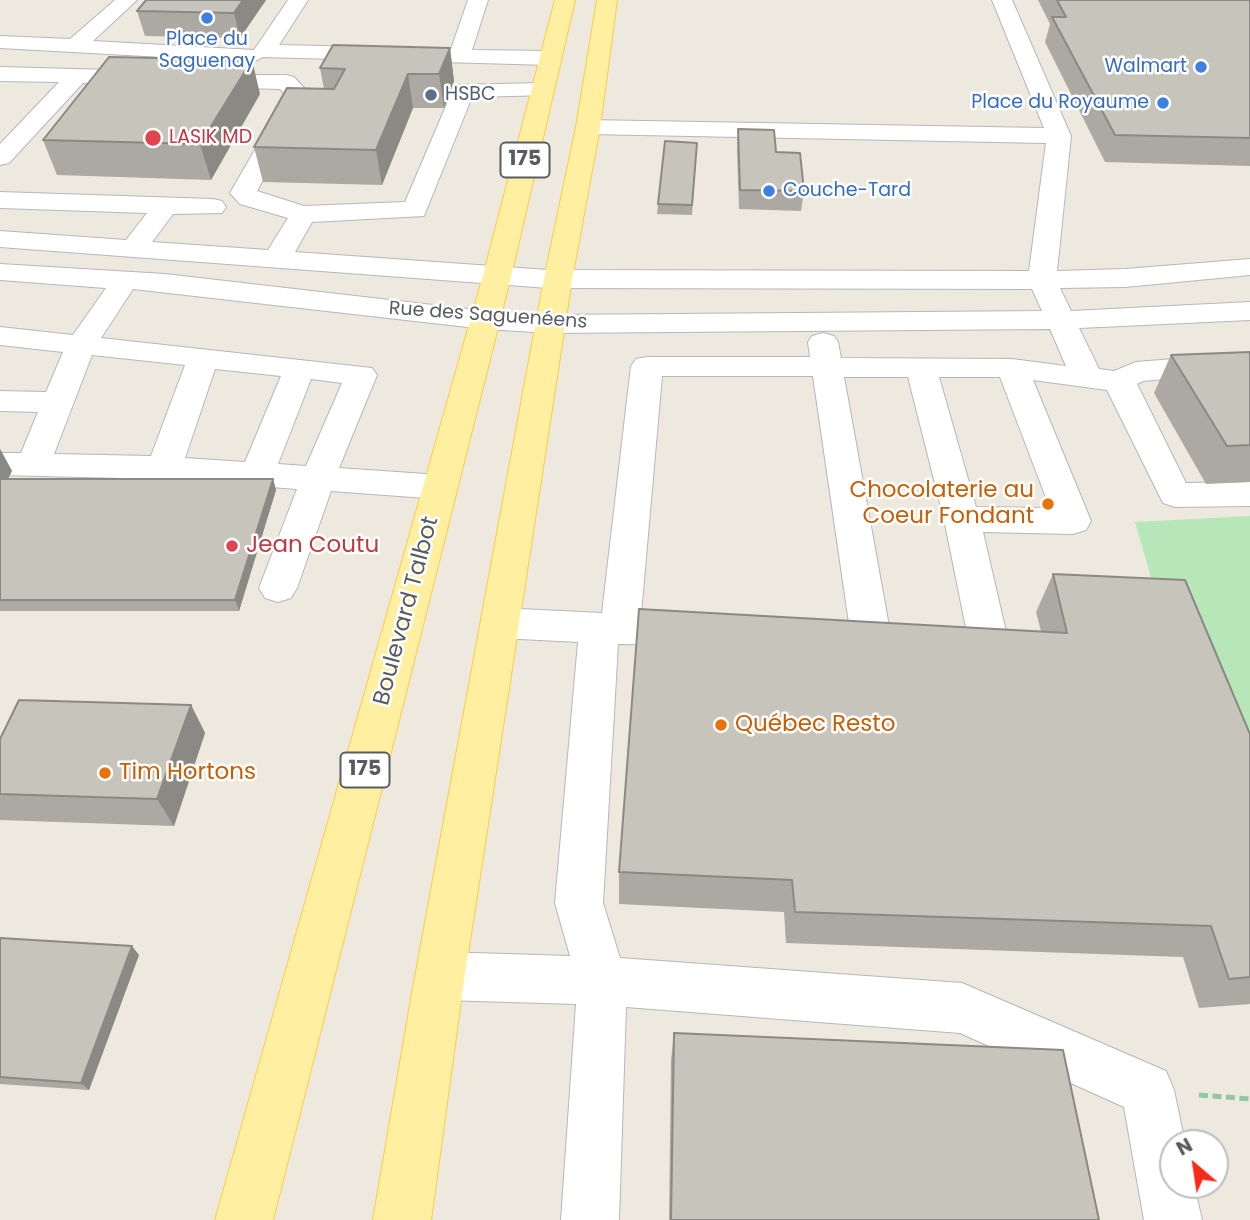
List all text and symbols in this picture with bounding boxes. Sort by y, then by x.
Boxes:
marker: Place du Saguenay [199,10,215,26]
place label: Place du Saguenay [159,29,255,73]
place label: Walmart [1105,56,1187,78]
marker: Walmart [1193,59,1209,75]
place label: HSBC [445,84,496,106]
marker: HSBC [423,87,439,103]
place label: Place du Royaume [971,92,1149,114]
marker: Place du Royaume [1155,95,1171,111]
place label: LASIK MD [169,127,252,149]
marker: LASIK MD [143,128,163,148]
road number: 175 [500,142,550,178]
place label: Couche-Tard [783,180,911,202]
marker: Couche-Tard [761,183,777,199]
street label: Rue des Saguenéens [388,298,588,334]
place label: Chocolaterie au Coeur Fondant [849,477,1034,531]
marker: Chocolaterie au Coeur Fondant [1040,496,1056,512]
street label: Boulevard Talbot [369,514,445,708]
place label: Jean Coutu [246,532,379,560]
marker: Jean Coutu [224,538,240,554]
place label: Québec Resto [735,711,895,739]
marker: Québec Resto [713,717,729,733]
road number: 175 [340,752,390,788]
place label: Tim Hortons [119,759,256,787]
marker: Tim Hortons [97,765,113,781]
north arrow [1159,1129,1229,1199]
text: N [1172,1132,1197,1162]

